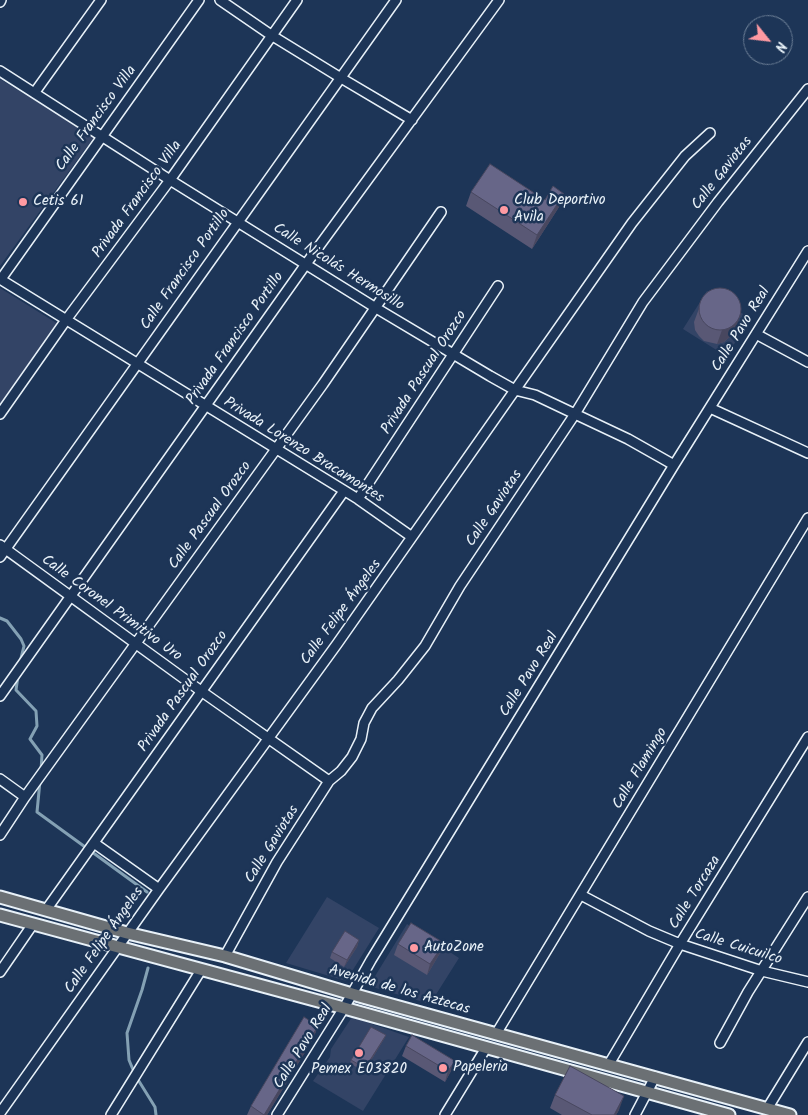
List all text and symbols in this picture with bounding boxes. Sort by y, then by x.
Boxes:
north arrow [743,15,793,65]
text: N [768,38,792,56]
street label: Calle Francisco Villa [53,63,141,175]
street label: Calle Gaviotas [689,134,757,214]
street label: Privada Francisco Villa [89,138,187,262]
place label: Club Deportivo Avila [514,192,606,227]
place label: Cetis 61 [33,193,84,211]
marker: Cetis 61 [17,196,29,208]
marker: Club Deportivo Avila [498,204,510,216]
street label: Calle Francisco Portillo [137,206,235,334]
street label: Calle Nicolás Hermosillo [269,220,407,316]
street label: Privada Francisco Portillo [183,269,289,409]
street label: Calle Pavo Real [709,284,775,376]
street label: Privada Pascual Orozco [378,308,472,438]
street label: Privada Lorenzo Bracamontes [220,394,386,508]
street label: Calle Pascual Orozco [166,458,256,574]
street label: Calle Gaviotas [463,467,527,551]
street label: Calle Coronel Primitivo Uro [37,552,185,666]
street label: Calle Felipe Ángeles [298,557,386,669]
street label: Privada Pascual Orozco [135,628,233,756]
street label: Calle Pavo Real [497,629,563,721]
street label: Calle Flamingo [610,725,672,813]
street label: Calle Gaviotas [242,803,304,887]
street label: Calle Torcaza [666,853,726,933]
street label: Calle Felipe Ángeles [62,884,148,998]
street label: Calle Cuicuilco [692,926,784,970]
place label: AutoZone [424,939,484,957]
marker: AutoZone [408,942,420,954]
street label: Avenida de los Aztecas [326,962,472,1020]
street label: Calle Pavo Real [271,1001,337,1093]
marker: Pemex E03820 [353,1047,365,1059]
place label: Papeleria [453,1059,508,1077]
place label: Pemex E03820 [311,1061,407,1079]
marker: Papeleria [437,1062,449,1074]

